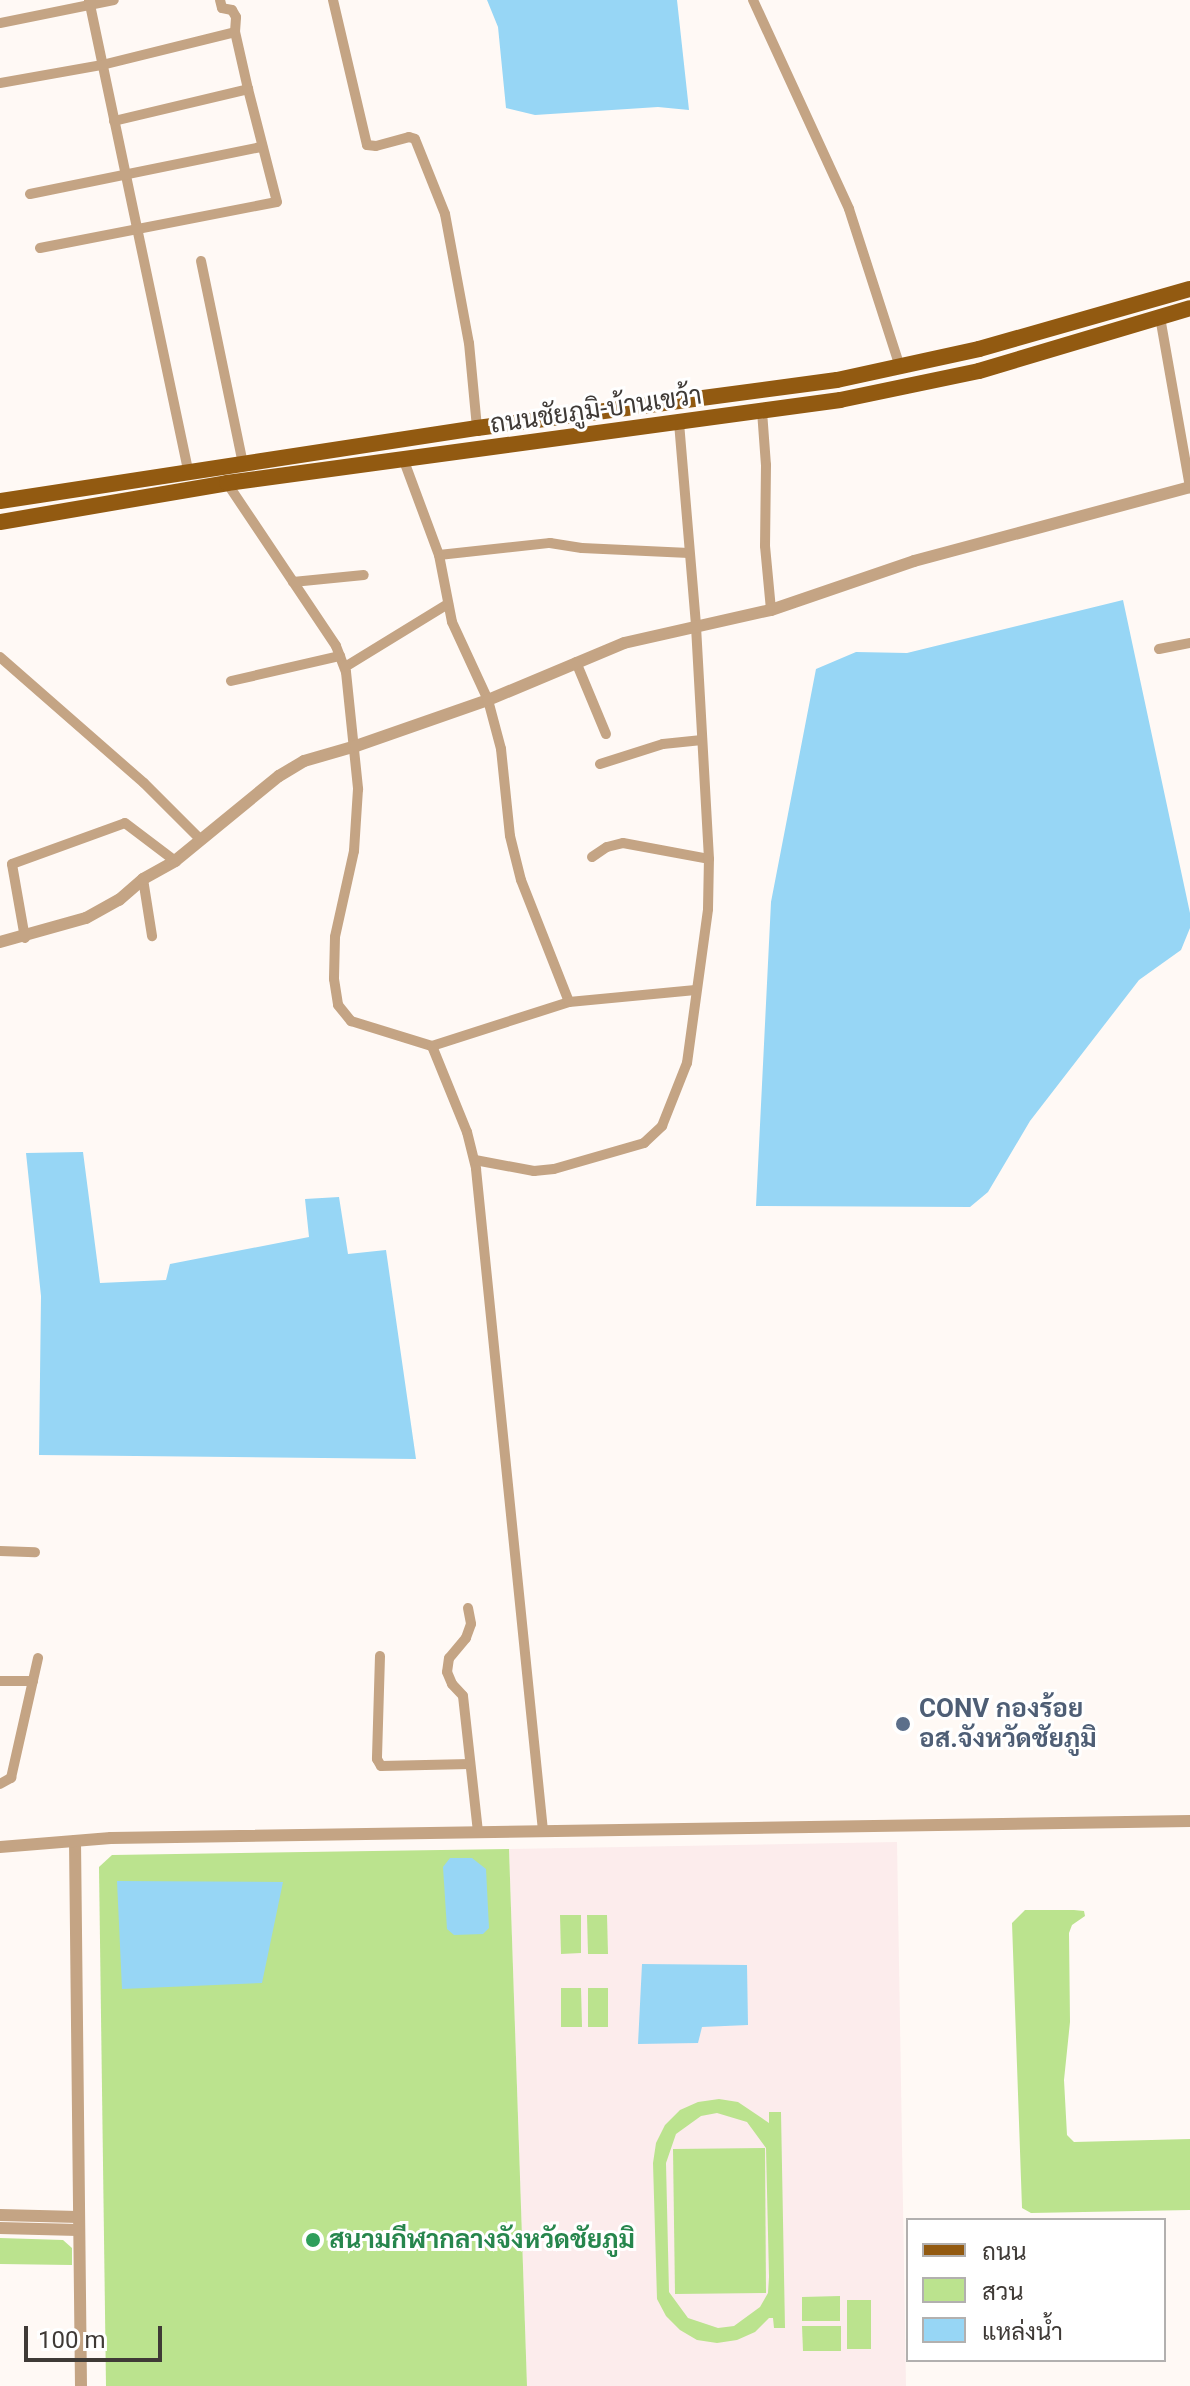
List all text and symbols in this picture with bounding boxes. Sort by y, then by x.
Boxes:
street label: ถนนชัยภูมิ-บ้านเขว้า [488,380,704,440]
place label: CONV กองร้อย อส.จังหวัดชัยภูมิ [919,1693,1097,1754]
marker: CONV กองร้อย อส.จังหวัดชัยภูมิ [894,1715,912,1733]
legend [906,2218,1166,2362]
place label: สนามกีฬากลางจังหวัดชัยภูมิ [329,2224,635,2256]
marker: สนามกีฬากลางจังหวัดชัยภูมิ [304,2231,322,2249]
text: ถนน [982,2238,1027,2266]
text: สวน [982,2278,1024,2306]
scale bar [28,2310,166,2360]
text: แหล่งน้ำ [982,2318,1063,2346]
text: 100 m [38,2326,105,2354]

